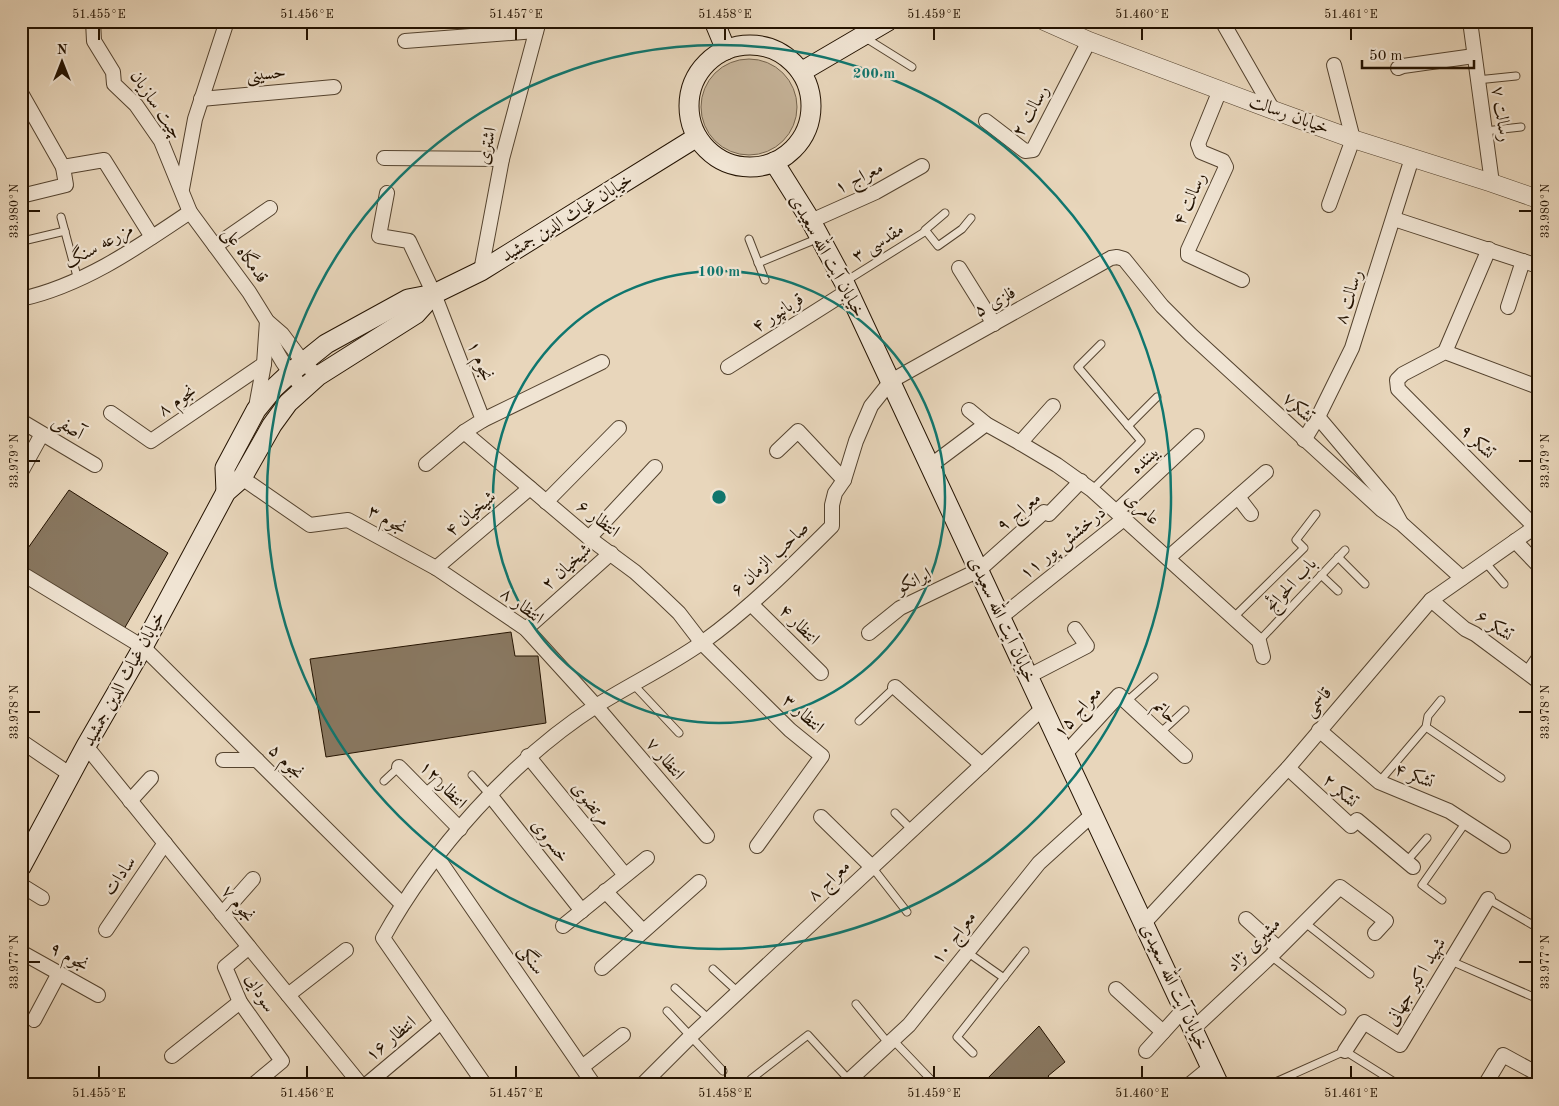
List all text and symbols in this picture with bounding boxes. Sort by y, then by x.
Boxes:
text: 51.455°E [72,8,126,21]
text: 51.456°E [280,8,334,21]
text: 51.457°E [489,8,543,21]
text: 51.458°E [698,8,752,21]
text: 51.459°E [907,8,961,21]
text: 51.460°E [1115,8,1169,21]
text: 51.461°E [1324,8,1378,21]
north arrow [38,38,88,88]
scale bar [1362,38,1474,70]
text: N [57,43,68,57]
text: 50 m [1369,49,1403,64]
street label: حسینی [246,63,287,88]
street label: چیت سازیان [125,67,185,144]
text: 200 m [853,67,895,82]
street label: رسالت ۲ [1009,82,1054,140]
street label: رسالت ۷ [1487,85,1514,143]
street label: خیابان رسالت [1246,92,1331,139]
street label: اشتری [474,125,500,166]
street label: معراج ۱ [832,159,889,203]
street label: خیابان غیاث الدین جمشید [498,170,636,267]
street label: رسالت ۴ [1170,170,1211,229]
text: 33.980°N [9,184,21,238]
text: 33.980°N [1540,184,1552,238]
street label: خیابان آیت الله سعیدی [784,189,873,321]
street label: مزرعه سنگ [60,216,138,275]
street label: مقدسی ۳ [849,220,909,268]
street label: قدمگاه علی [216,221,274,288]
text: 100 m [698,265,740,280]
street label: رسالت ۸ [1332,268,1367,327]
street label: فلزی ۵ [971,283,1020,322]
street label: قربانپور ۴ [749,290,808,338]
street label: نجوم ۱ [458,338,496,386]
street label: نجوم ۸ [155,382,203,425]
street label: تشکر۷ [1278,389,1318,428]
street label: آصفی [48,409,89,447]
street label: تشکر ۹ [1455,421,1498,464]
text: 33.979°N [9,434,21,488]
text: 33.979°N [1540,434,1552,488]
street label: بیننده [1127,442,1164,478]
street label: شیخیان ۴ [442,488,500,540]
centre of rings [710,488,728,506]
street label: معراج ۹ [993,489,1048,540]
street label: عامری [1119,489,1163,531]
street label: انتظار ۶ [573,497,623,542]
street label: نجوم ۳ [362,502,410,543]
street label: درخشش پور ۱۱ [1017,503,1111,585]
street label: صاحب الزمان ۶ [727,519,814,601]
street label: شیخیان ۲ [539,540,595,594]
street label: خیابان آیت الله سعیدی [963,552,1045,687]
street label: باب الحوائج [1260,553,1325,619]
street label: ایرانکو [891,564,935,599]
street label: انتظار ۸ [497,584,547,629]
street label: انتظار ۴ [775,601,823,649]
street label: تشکر ۶ [1471,606,1516,647]
street label: خیابان غیاث الدین جمشید [79,609,169,750]
street label: معراج ۱۵ [1051,683,1110,745]
street label: قاسمی [1301,684,1337,721]
text: 33.978°N [9,685,21,739]
text: 33.978°N [1540,685,1552,739]
street label: انتظار ۳ [778,691,827,738]
street label: حاتم [1145,697,1181,732]
street label: انتظار ۷ [642,735,688,784]
street label: نجوم ۵ [261,741,307,787]
street label: انتظار ۱۲ [415,757,470,813]
street label: تشکر ۴ [1391,759,1436,794]
street label: تشکر ۲ [1318,770,1362,813]
street label: مرتضوی [566,778,614,831]
street label: خسروی [526,816,572,867]
street label: سادات [101,853,139,899]
street label: معراج ۸ [804,857,858,909]
street label: نجوم ۷ [213,882,258,930]
street label: معراج ۱۰ [928,908,985,972]
street label: مشیری نژاد [1224,915,1285,976]
street label: خیابان آیت الله سعیدی [1135,919,1217,1054]
text: 33.977°N [9,935,21,989]
street label: شهید اکبر جهانی [1383,935,1451,1030]
text: 33.977°N [1540,935,1552,989]
street label: نجوم ۹ [44,939,92,980]
street label: سنگی [512,940,550,980]
street label: سودایی [240,970,278,1017]
street label: انتظار ۱۶ [363,1013,420,1066]
text: 51.455°E [72,1087,126,1100]
text: 51.456°E [280,1087,334,1100]
text: 51.457°E [489,1087,543,1100]
text: 51.458°E [698,1087,752,1100]
text: 51.459°E [907,1087,961,1100]
text: 51.460°E [1115,1087,1169,1100]
text: 51.461°E [1324,1087,1378,1100]

